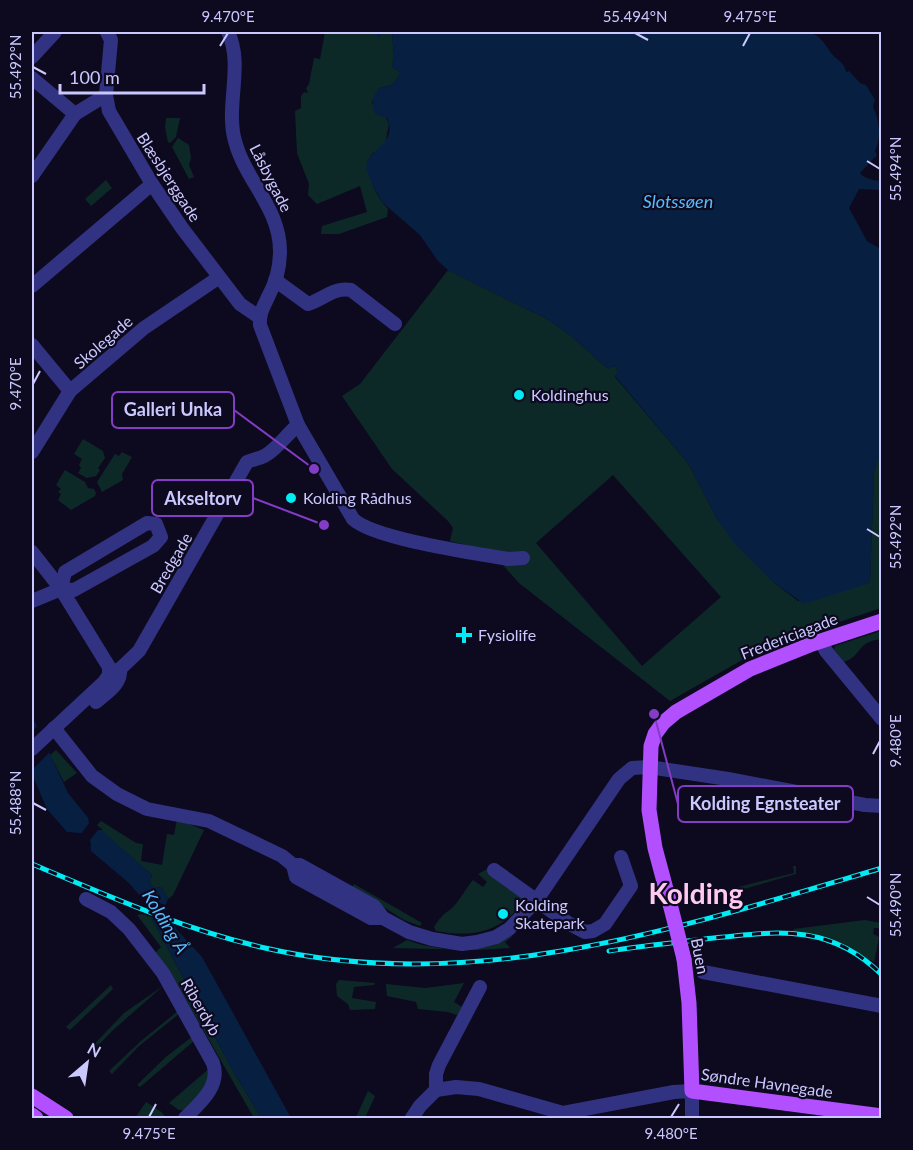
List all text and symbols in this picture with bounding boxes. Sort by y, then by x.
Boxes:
text: 9.470°E [201,7,255,25]
text: 55.494°N [603,7,667,25]
text: 9.475°E [723,7,777,25]
text: 55.492°N [6,35,24,99]
scale bar [60,57,204,95]
text: 100 m [69,66,120,88]
street label: Blæsbjerggade [134,129,205,225]
text: 55.494°N [886,137,904,201]
street label: Låsbygade [246,141,297,215]
water label: Slotssøen [643,190,713,212]
street label: Skolegade [70,311,136,372]
text: 9.470°E [6,357,24,411]
place label: Koldinghus [531,385,609,404]
marker: Koldinghus [512,388,526,402]
callout: Galleri Unka [112,392,234,428]
text: Galleri Unka [124,398,222,420]
callout: Akseltorv [152,480,253,516]
text: Akseltorv [163,487,242,509]
place label: Kolding Rådhus [303,488,412,507]
marker: Kolding Rådhus [284,491,298,505]
text: 55.492°N [886,505,904,569]
street label: Bredgade [146,529,195,596]
street label: Fredericiagade [738,608,840,663]
place label: Fysiolife [478,625,536,644]
marker: Fysiolife [455,626,473,644]
text: 9.480°E [886,714,904,768]
text: 55.488°N [6,771,24,835]
callout: Kolding Egnsteater [678,786,853,822]
text: Kolding Egnsteater [689,792,841,814]
text: 55.490°N [886,873,904,937]
district label: Kolding [649,876,744,910]
water label: Kolding Å [138,885,194,957]
place label: Kolding Skatepark [515,895,585,932]
marker: Kolding Skatepark [496,907,510,921]
street label: Buen [688,936,713,976]
street label: Riberdyb [177,975,225,1039]
north arrow [57,1033,117,1093]
text: N [85,1038,105,1061]
street label: Søndre Havnegade [700,1064,834,1101]
text: 9.475°E [122,1124,176,1142]
text: 9.480°E [644,1124,698,1142]

